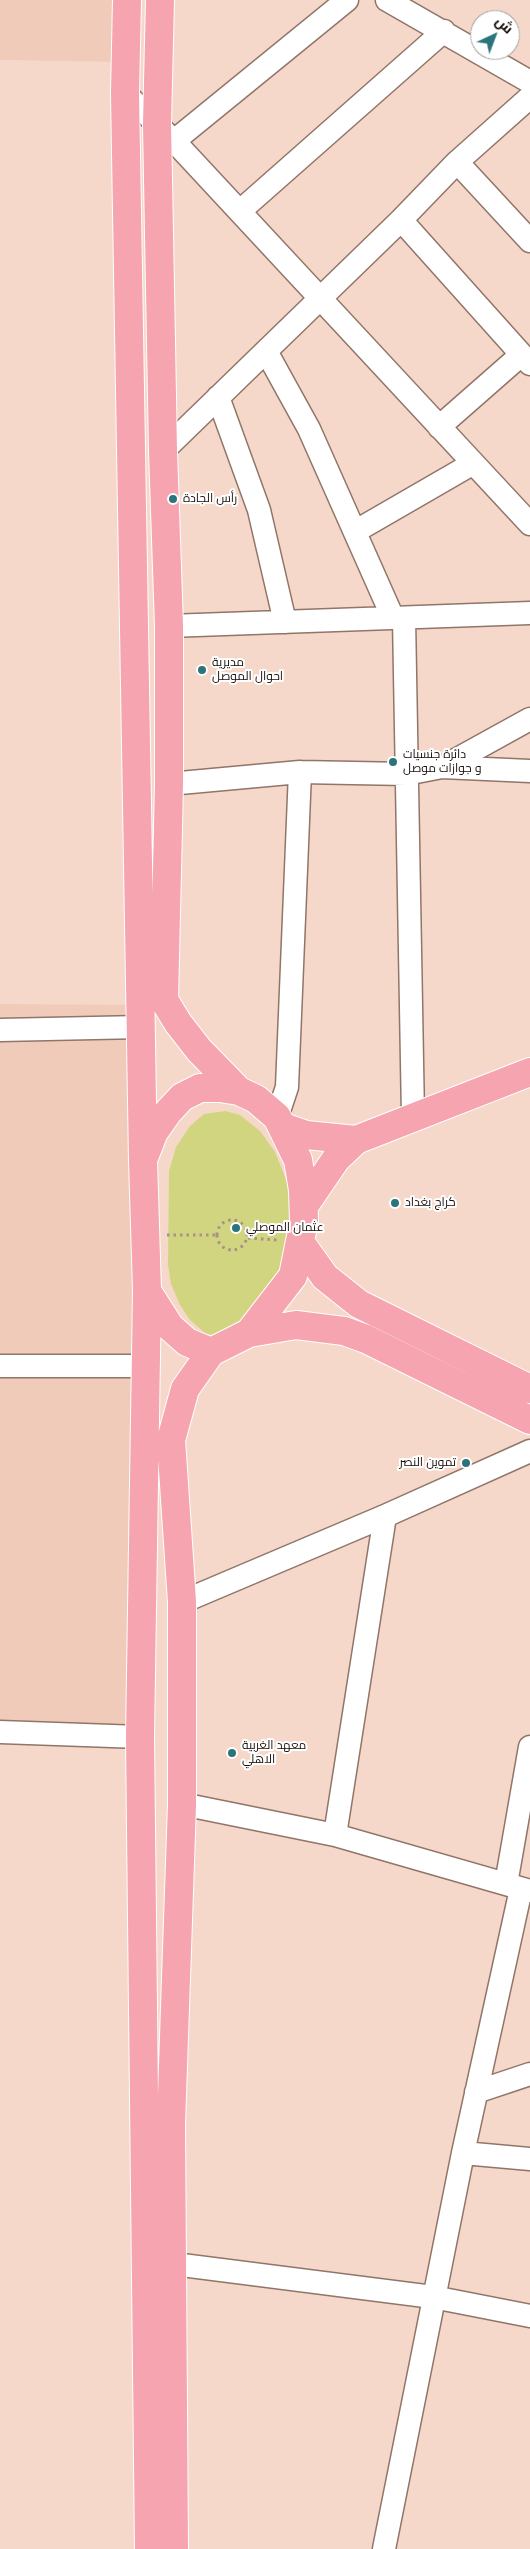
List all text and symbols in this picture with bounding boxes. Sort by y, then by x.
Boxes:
north arrow [470,10,520,60]
text: ش [491,11,518,38]
place label: رأس الجادة [183,492,237,506]
marker: رأس الجادة [167,493,179,505]
place label: مديرية احوال الموصل [212,656,283,684]
marker: مديرية احوال الموصل [196,664,208,676]
place label: دائرة جنسيات و جوازات موصل [403,748,482,776]
marker: دائرة جنسيات و جوازات موصل [387,756,399,768]
place label: كراج بغداد [405,1196,456,1210]
marker: كراج بغداد [389,1197,401,1209]
place label: عثمان الموصلي [246,1221,323,1235]
marker: عثمان الموصلي [230,1222,242,1234]
place label: تموين النصر [399,1456,456,1470]
marker: تموين النصر [460,1457,472,1469]
place label: معهد الغربية الاهلي [242,1739,306,1767]
marker: معهد الغربية الاهلي [226,1747,238,1759]

